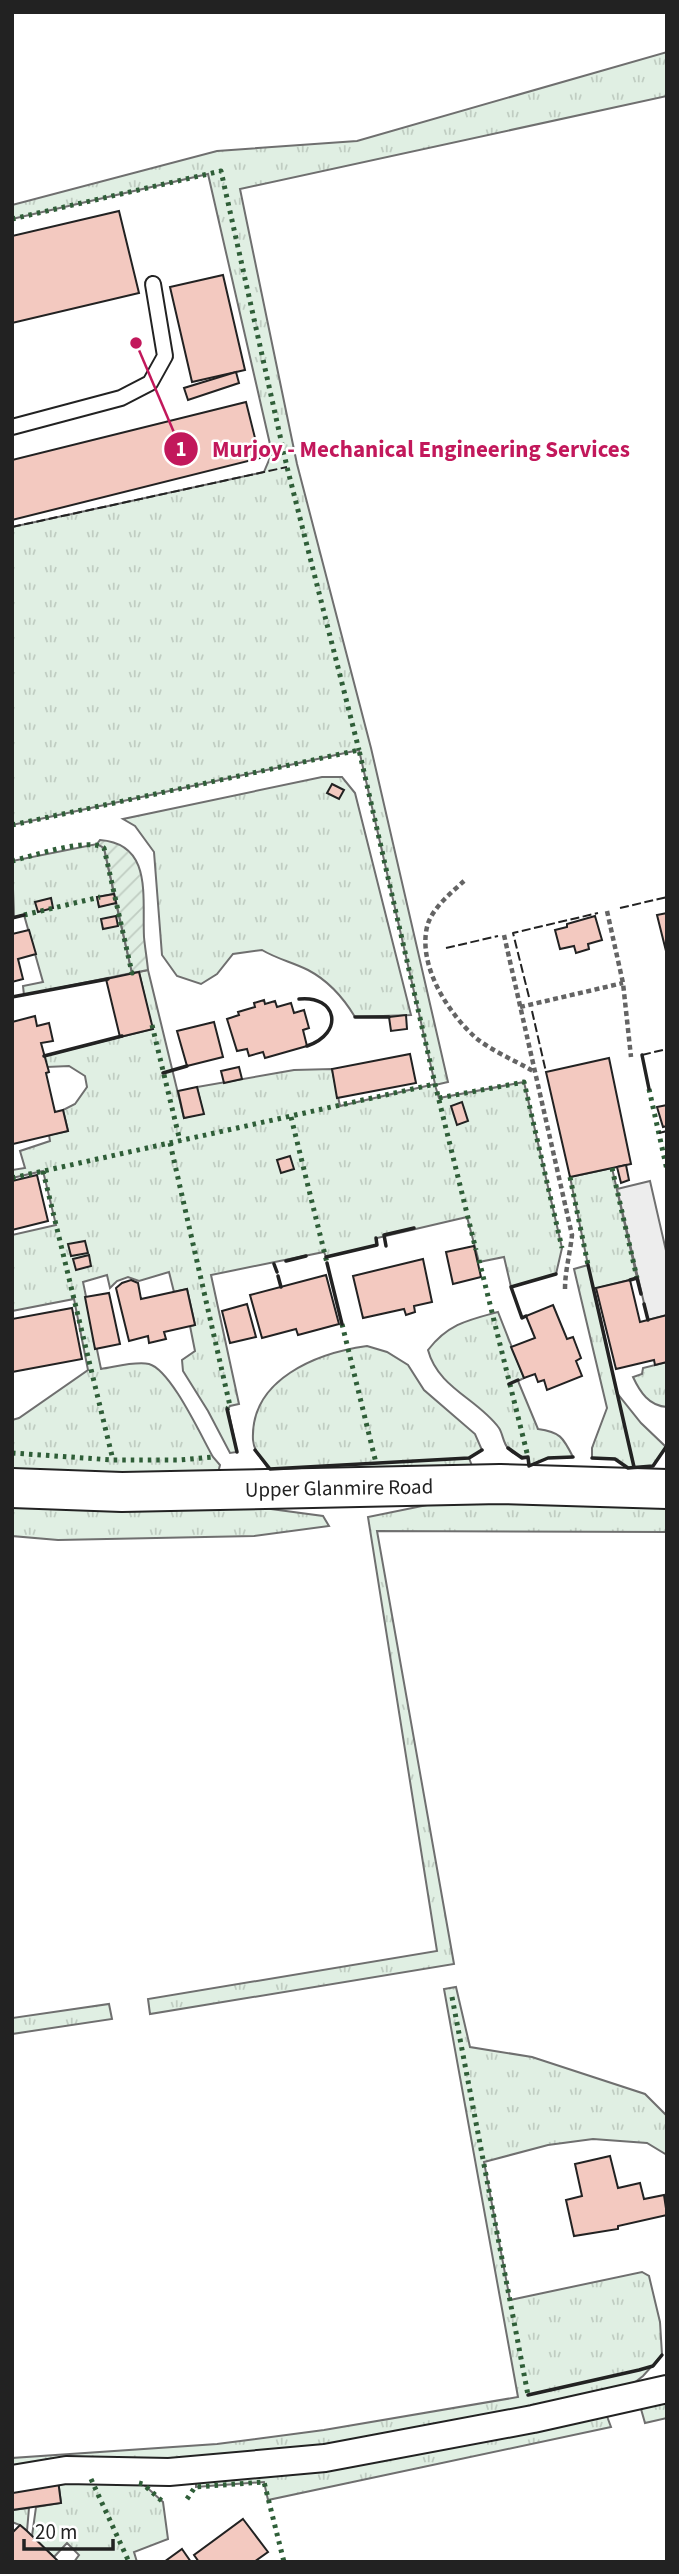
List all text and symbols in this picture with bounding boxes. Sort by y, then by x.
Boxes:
callout: Murjoy - Mechanical Engineering Services [163,427,644,471]
text: Murjoy - Mechanical Engineering Services [212,433,630,466]
text: 1 [175,434,187,464]
street label: Upper Glanmire Road [245,1471,433,1505]
scale bar [24,2508,114,2552]
text: 20 m [35,2517,77,2547]

